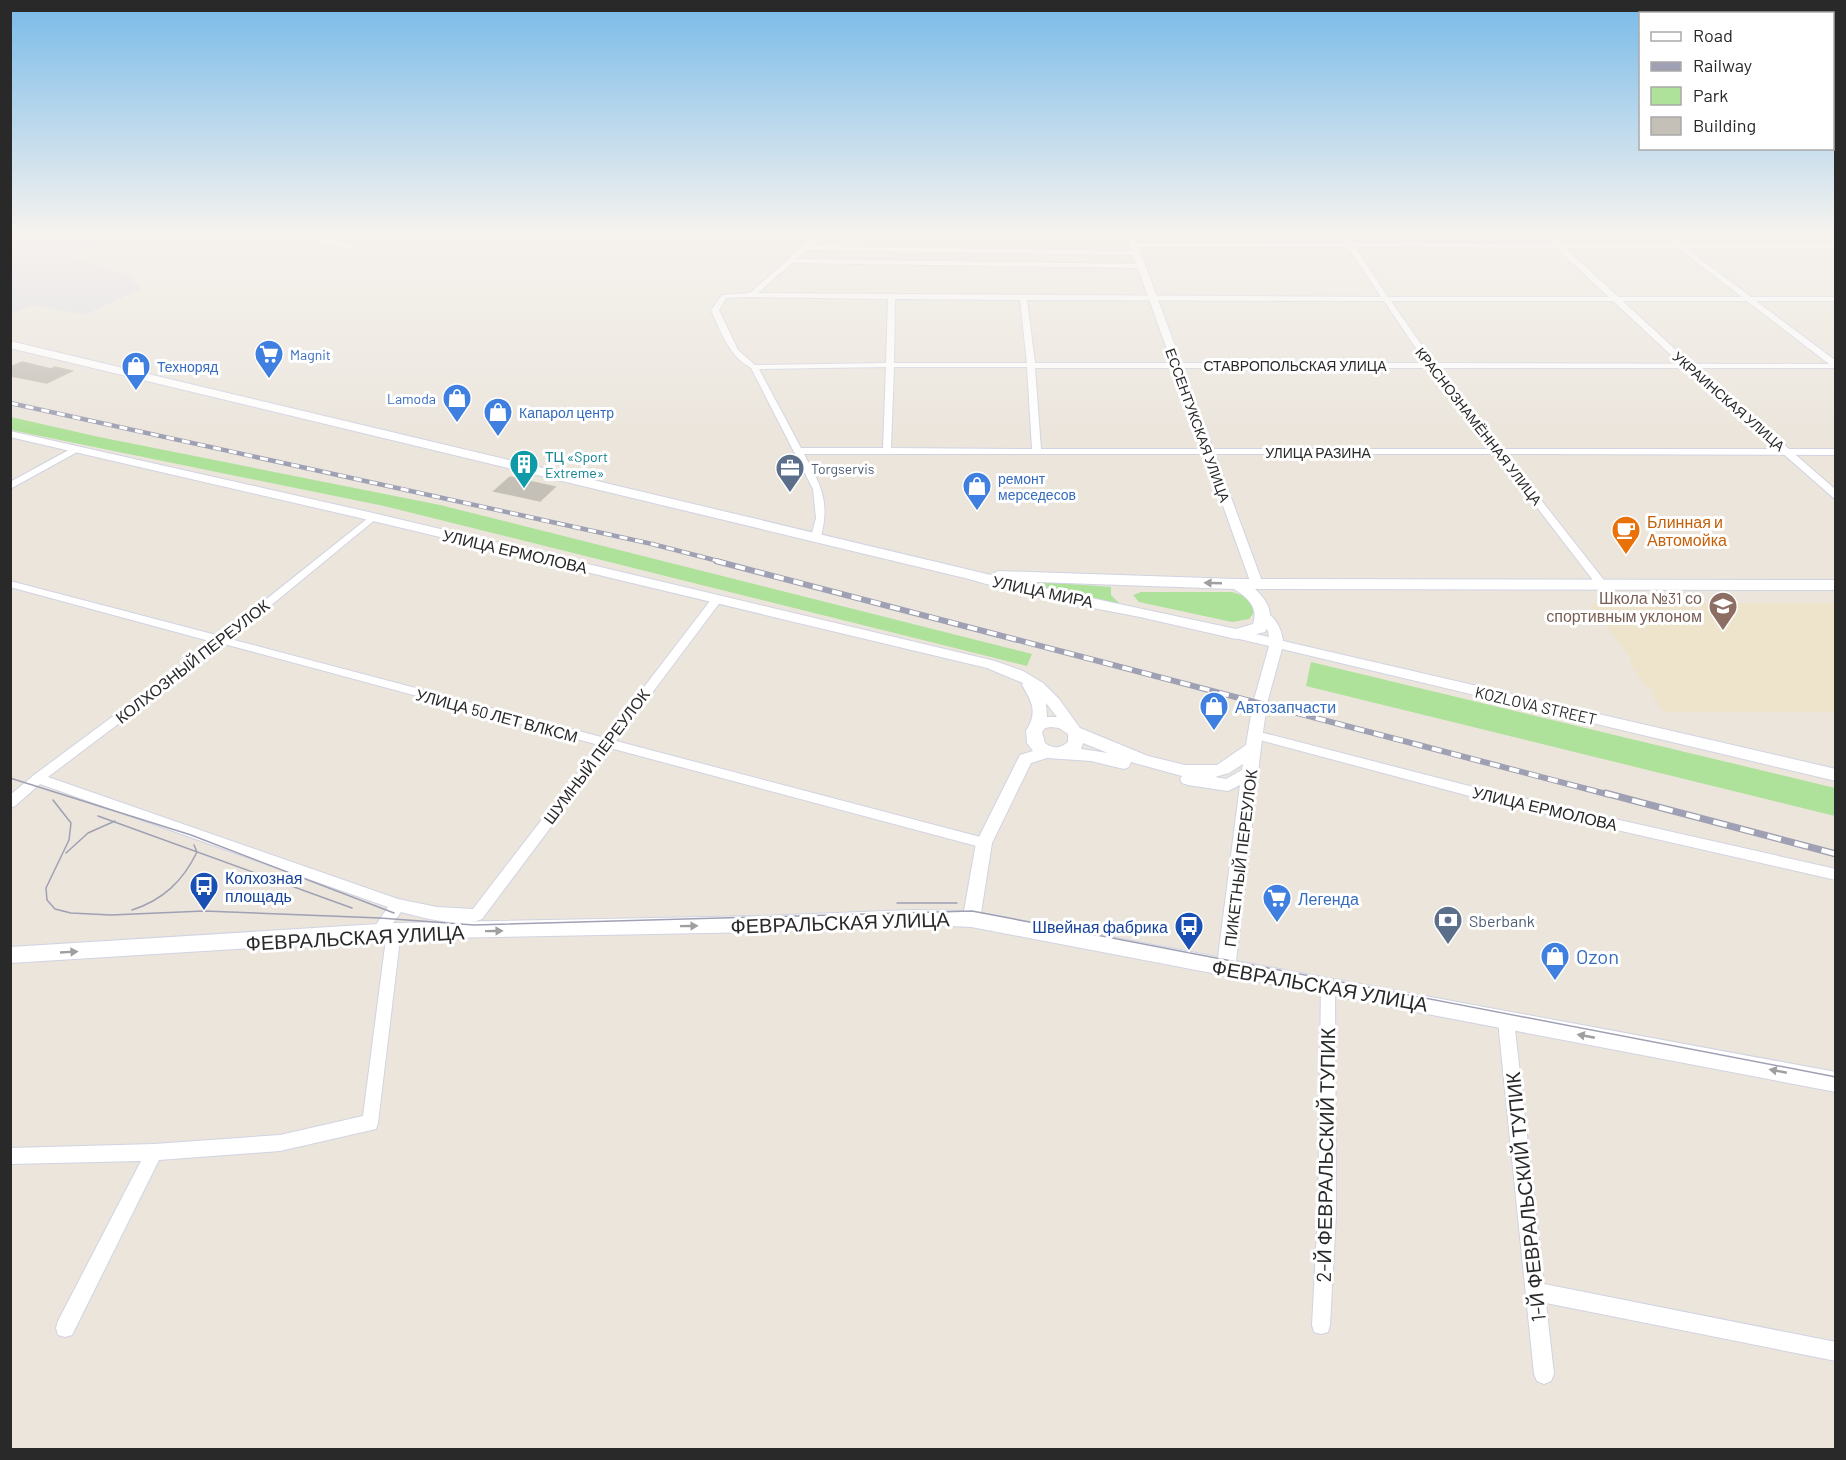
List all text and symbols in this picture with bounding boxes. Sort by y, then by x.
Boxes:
legend [1639,12,1834,150]
text: Road [1693,24,1733,46]
text: Railway [1693,54,1752,76]
text: Park [1693,84,1728,106]
text: Building [1693,114,1756,136]
supermarket icon: Magnit [253,338,285,380]
street label: КРАСНОЗНАМЁННАЯ УЛИЦА [1412,344,1546,509]
place label: Magnit [290,346,331,363]
street label: ЕССЕНТУКСКАЯ УЛИЦА [1162,346,1234,505]
street label: УКРАИНСКАЯ УЛИЦА [1670,348,1789,455]
shop icon: Техноряд [120,350,152,392]
street label: СТАВРОПОЛЬСКАЯ УЛИЦА [1203,357,1387,374]
place label: Техноряд [157,358,218,375]
shop icon: Lamoda [441,382,473,424]
place label: Lamoda [387,390,436,407]
shop icon: Капарол центр [482,396,514,438]
place label: Капарол центр [519,404,614,421]
street label: УЛИЦА РАЗИНА [1265,444,1372,461]
building icon: ТЦ «Sport Extreme» [508,448,540,490]
place label: ТЦ «Sport Extreme» [545,448,608,481]
office icon: Torgservis [774,452,806,494]
place label: Torgservis [811,460,875,477]
shop icon: ремонт мерседесов [961,470,993,512]
place label: ремонт мерседесов [998,470,1076,503]
place label: Блинная и Автомойка [1647,512,1727,549]
cafe icon: Блинная и Автомойка [1610,514,1642,556]
street label: УЛИЦА ЕРМОЛОВА [441,525,589,577]
street label: УЛИЦА МИРА [991,571,1095,611]
one-way arrow [1203,579,1222,588]
place label: Школа №31 со спортивным уклоном [1546,588,1702,625]
school or university icon: Школа №31 со спортивным уклоном [1707,590,1739,632]
street label: КОЛХОЗНЫЙ ПЕРЕУЛОК [111,595,273,727]
street label: KOZLOVA STREET [1473,682,1599,728]
street label: УЛИЦА 50 ЛЕТ ВЛКСМ [414,684,580,746]
street label: ШУМНЫЙ ПЕРЕУЛОК [539,684,653,827]
shop icon: Автозапчасти [1198,690,1230,732]
place label: Автозапчасти [1235,697,1336,716]
street label: ПИКЕТНЫЙ ПЕРЕУЛОК [1220,768,1260,948]
street label: УЛИЦА ЕРМОЛОВА [1471,782,1619,834]
place label: Колхозная площадь [225,868,302,905]
bus stop icon: Колхозная площадь [188,870,220,912]
supermarket icon: Легенда [1261,882,1293,924]
place label: Легенда [1298,889,1359,908]
bank icon: Sberbank [1432,904,1464,946]
street label: ФЕВРАЛЬСКАЯ УЛИЦА [730,906,951,938]
bus stop icon: Швейная фабрика [1173,910,1205,952]
place label: Sberbank [1469,911,1535,930]
place label: Швейная фабрика [1032,917,1168,936]
street label: ФЕВРАЛЬСКАЯ УЛИЦА [245,919,466,955]
one-way arrow [680,921,699,931]
one-way arrow [485,926,504,936]
shop icon: Ozon [1539,940,1571,982]
place label: Ozon [1576,944,1619,968]
one-way arrow [59,947,78,956]
street label: ФЕВРАЛЬСКАЯ УЛИЦА [1210,954,1431,1016]
street label: 2-Й ФЕВРАЛЬСКИЙ ТУПИК [1311,1027,1339,1283]
one-way arrow [1577,1031,1596,1040]
one-way arrow [1768,1066,1787,1075]
street label: 1-Й ФЕВРАЛЬСКИЙ ТУПИК [1500,1071,1550,1323]

